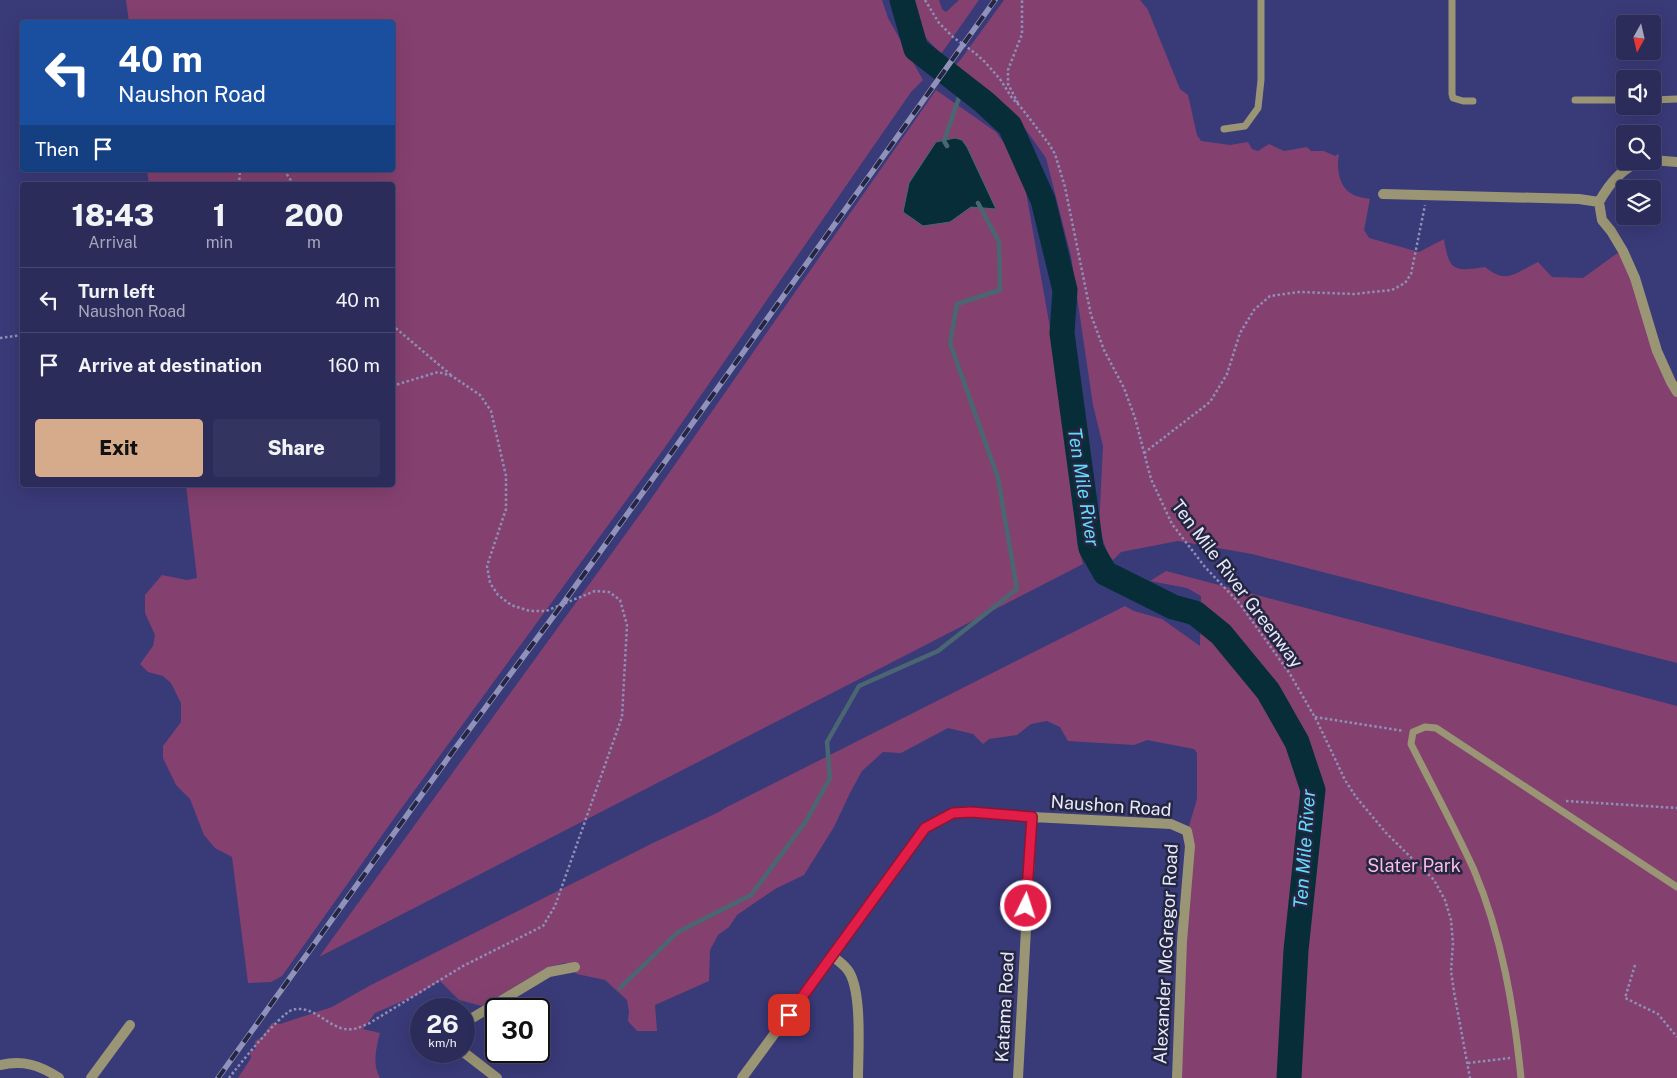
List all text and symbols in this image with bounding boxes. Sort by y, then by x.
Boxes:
north arrow [1616,15,1661,60]
map controls [1616,15,1661,225]
text: 40 m [118,39,203,80]
icon: left [35,40,100,105]
button: sound [1616,70,1661,115]
text: Naushon Road [118,81,266,107]
button: search [1616,125,1661,170]
icon: arrive [89,135,117,163]
text: Then [35,138,79,160]
button: layers [1616,180,1661,225]
text: 18:43 [72,197,154,233]
text: 1 [213,197,226,233]
text: 200 [284,197,343,233]
text: Arrival [88,233,138,252]
text: min [206,233,233,252]
text: m [307,233,321,252]
text: Turn left [78,280,155,302]
icon: left [35,286,63,314]
text: 40 m [335,289,380,311]
text: Naushon Road [78,302,186,321]
icon: arrive [35,351,63,379]
text: Arrive at destination [78,354,262,376]
text: 160 m [328,354,380,376]
button: Exit [35,419,203,477]
button: Share [213,419,380,477]
water label: Ten Mile River [1064,426,1104,549]
street label: Ten Mile River Greenway [1167,495,1308,672]
water label: Ten Mile River [1289,788,1319,909]
street label: Naushon Road [1050,791,1172,820]
street label: Alexander McGregor Road [1149,843,1182,1065]
park label: Slater Park [1367,855,1461,876]
position arrow [999,879,1051,931]
street label: Katama Road [991,951,1018,1063]
pin [768,994,810,1036]
speed limit sign: 30 [485,998,550,1063]
icon: arrive [775,1001,803,1029]
text: 26 [426,1009,459,1039]
text: km/h [428,1036,457,1050]

